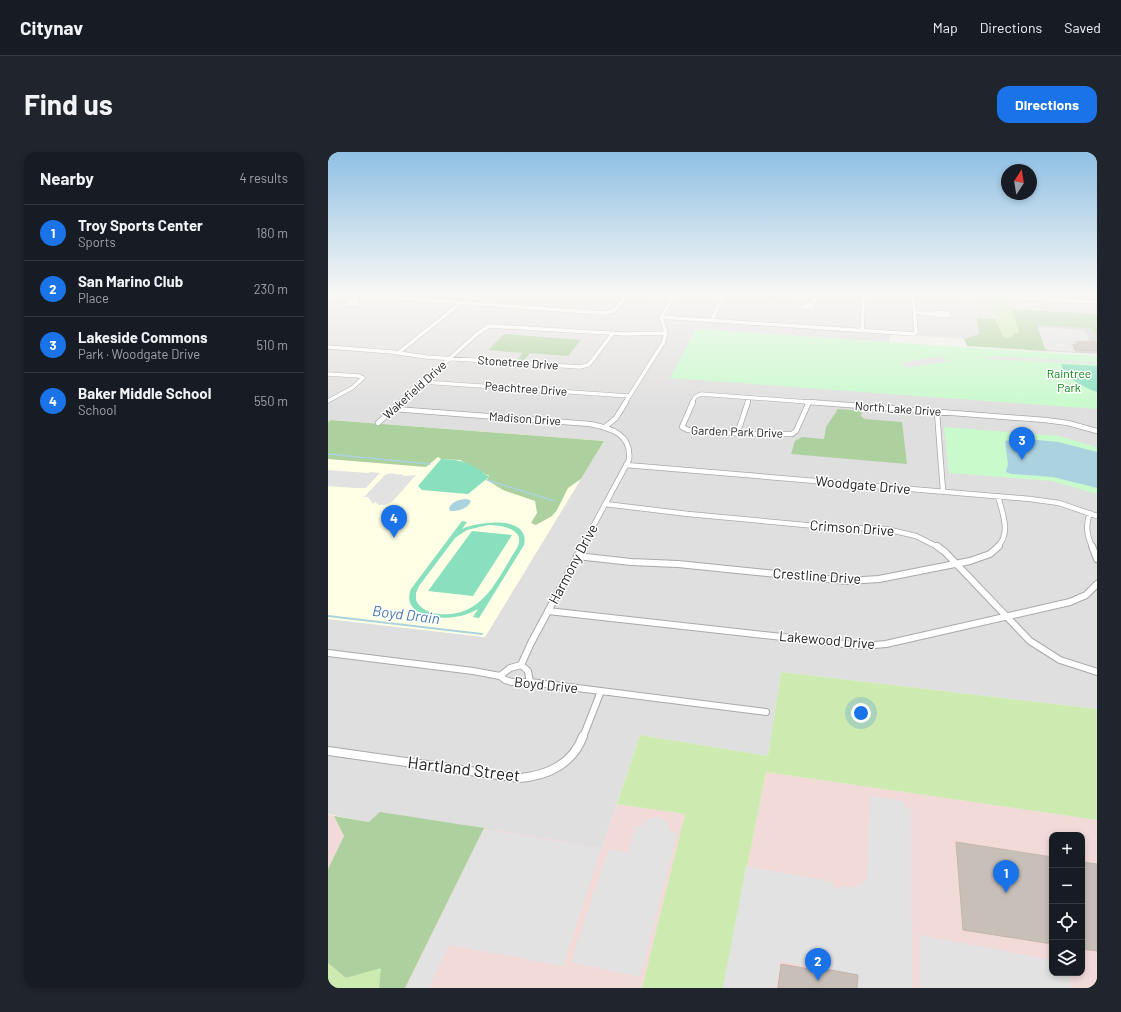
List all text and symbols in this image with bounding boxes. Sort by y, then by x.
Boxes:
text: Citynav [20,16,83,39]
text: Map [933,19,958,36]
text: Directions [980,19,1042,36]
text: Saved [1064,19,1101,36]
button: Directions [997,86,1097,123]
text: Find us [24,87,113,121]
north arrow [1001,164,1037,200]
text: Nearby [40,168,94,188]
text: 4 results [240,170,288,186]
text: Troy Sports Center [78,216,203,234]
text: 1 [51,225,55,241]
text: 180 m [256,225,288,241]
text: Sports [78,234,116,250]
text: San Marino Club [78,272,183,290]
text: 2 [49,281,57,297]
text: 230 m [254,281,288,297]
text: Place [78,290,109,306]
text: Lakeside Commons [78,328,207,346]
text: 3 [49,337,57,353]
text: 510 m [256,337,288,353]
text: Park · Woodgate Drive [78,346,200,362]
street label: Stonetree Drive [477,352,559,372]
street label: Wakefield Drive [380,357,449,421]
park label: Raintree Park [1047,366,1091,394]
street label: Peachtree Drive [484,378,568,398]
text: Baker Middle School [78,384,211,402]
text: 4 [49,393,57,409]
text: 550 m [254,393,288,409]
street label: North Lake Drive [854,398,942,418]
text: School [78,402,116,418]
street label: Madison Drive [489,408,562,428]
street label: Garden Park Drive [691,422,783,440]
pin: 3 [1009,427,1035,460]
street label: Woodgate Drive [815,472,911,497]
pin: 4 [381,505,407,538]
street label: Crimson Drive [809,516,895,539]
street label: Harmony Drive [544,521,601,607]
street label: Crestline Drive [772,564,862,587]
water label: Boyd Drain [371,601,441,627]
street label: Lakewood Drive [779,627,876,652]
street label: Boyd Drive [513,673,579,696]
your location [851,703,871,723]
street label: Hartland Street [407,751,521,785]
map controls [1049,832,1085,976]
button: + [1049,832,1085,868]
pin: 1 [993,860,1019,893]
button: − [1049,868,1085,904]
button: locate [1049,904,1085,940]
button: layers [1049,940,1085,976]
pin: 2 [805,948,831,981]

